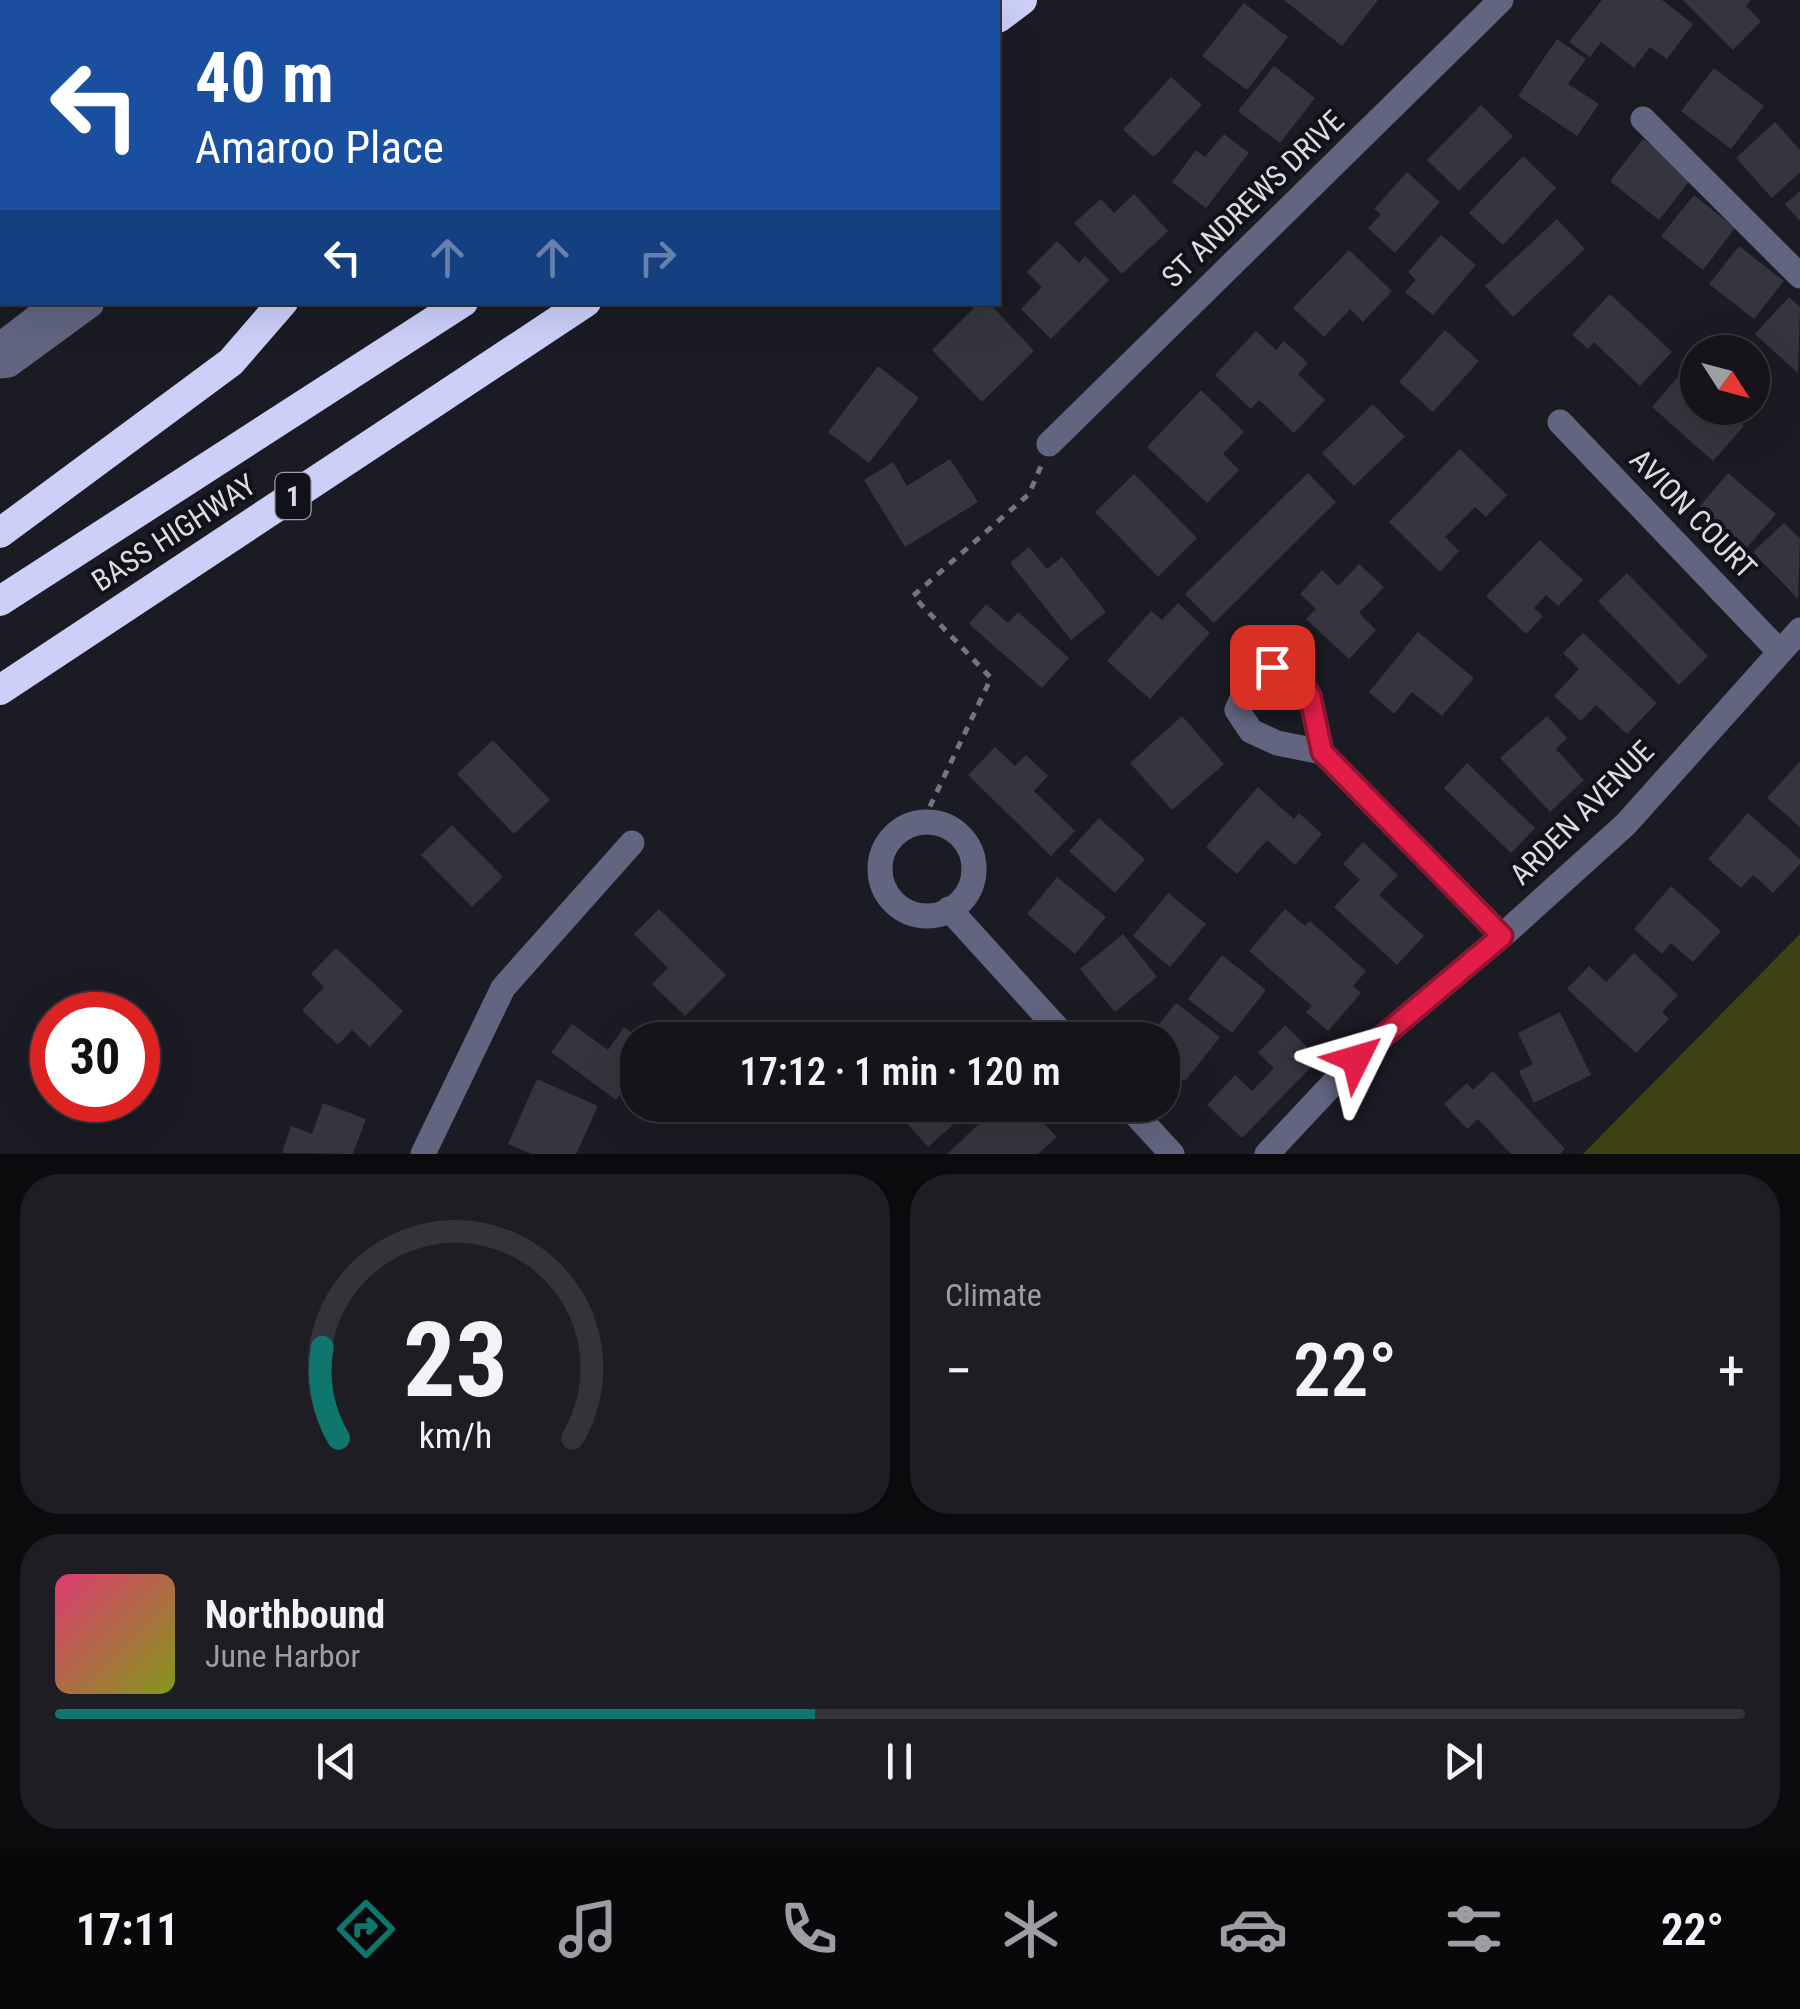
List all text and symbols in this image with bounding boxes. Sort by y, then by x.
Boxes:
text: 40 m [195,37,334,119]
icon: left [30,40,160,170]
street label: ST ANDREWS DRIVE [1155,103,1351,294]
text: Amaroo Place [195,121,444,174]
icon: left [315,230,370,285]
icon: ahead [420,230,475,285]
icon: ahead [525,230,580,285]
icon: right [630,230,685,285]
north arrow [1680,335,1770,425]
map controls [1680,335,1770,425]
street label: AVION COURT [1623,442,1764,586]
street label: BASS HIGHWAY [85,467,262,598]
road number: 1 [276,473,310,519]
pin [1230,625,1315,710]
icon: arrive [1245,640,1300,695]
street label: ARDEN AVENUE [1503,734,1661,892]
speed limit sign: 30 [30,992,160,1122]
position arrow [1304,1007,1408,1111]
text: 17:12 · 1 min · 120 m [740,1050,1060,1094]
text: Climate [945,1276,1042,1314]
text: 23 [402,1300,508,1421]
text: 22° [1293,1326,1397,1414]
text: − [945,1339,973,1403]
text: + [1718,1339,1745,1403]
text: km/h [418,1415,492,1457]
text: Northbound [205,1593,385,1637]
text: June Harbor [205,1637,360,1675]
icon: previous [309,1734,364,1789]
icon: pause [872,1734,927,1789]
icon: next [1436,1734,1491,1789]
icon: directions [331,1894,401,1964]
icon: music [553,1894,623,1964]
icon: phone [774,1894,844,1964]
icon: climate [996,1894,1066,1964]
icon: car [1218,1894,1288,1964]
icon: filters [1439,1894,1509,1964]
text: 17:11 [76,1903,179,1956]
text: 22° [1661,1903,1724,1956]

